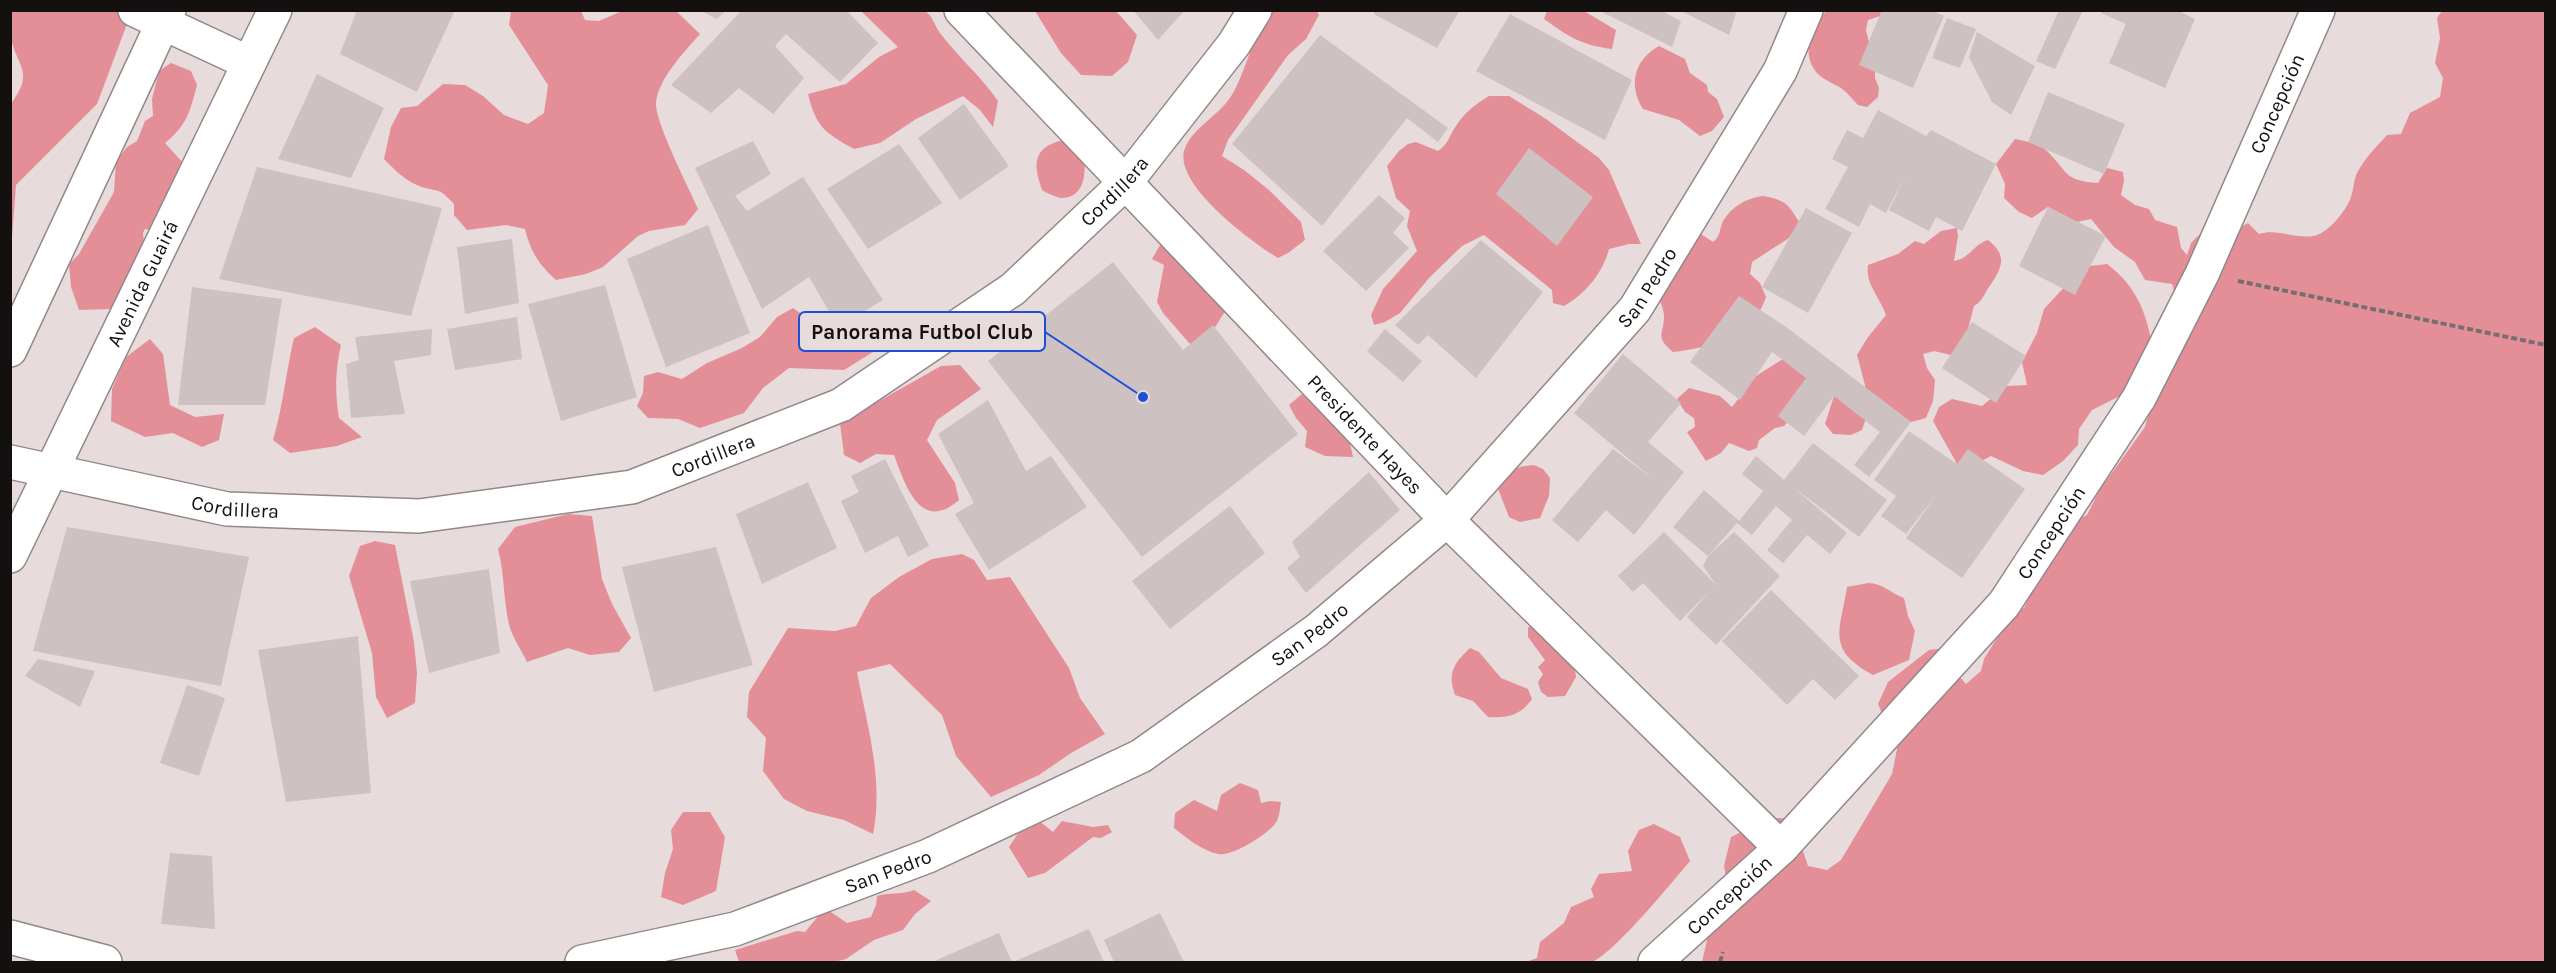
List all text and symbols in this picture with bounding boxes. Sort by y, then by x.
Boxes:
street label: Concepción [2245,50,2309,157]
street label: Cordillera [1075,152,1153,231]
street label: Avenida Guairá [102,217,183,350]
street label: San Pedro [1612,243,1681,332]
callout: Panorama Futbol Club [799,312,1045,351]
text: Panorama Futbol Club [811,320,1033,344]
street label: Presidente Hayes [1303,370,1428,499]
street label: Cordillera [668,428,758,482]
street label: Concepción [2012,481,2090,583]
street label: Cordillera [189,490,279,522]
street label: San Pedro [1266,597,1353,671]
street label: San Pedro [841,844,935,898]
street label: Concepción [1682,851,1777,939]

